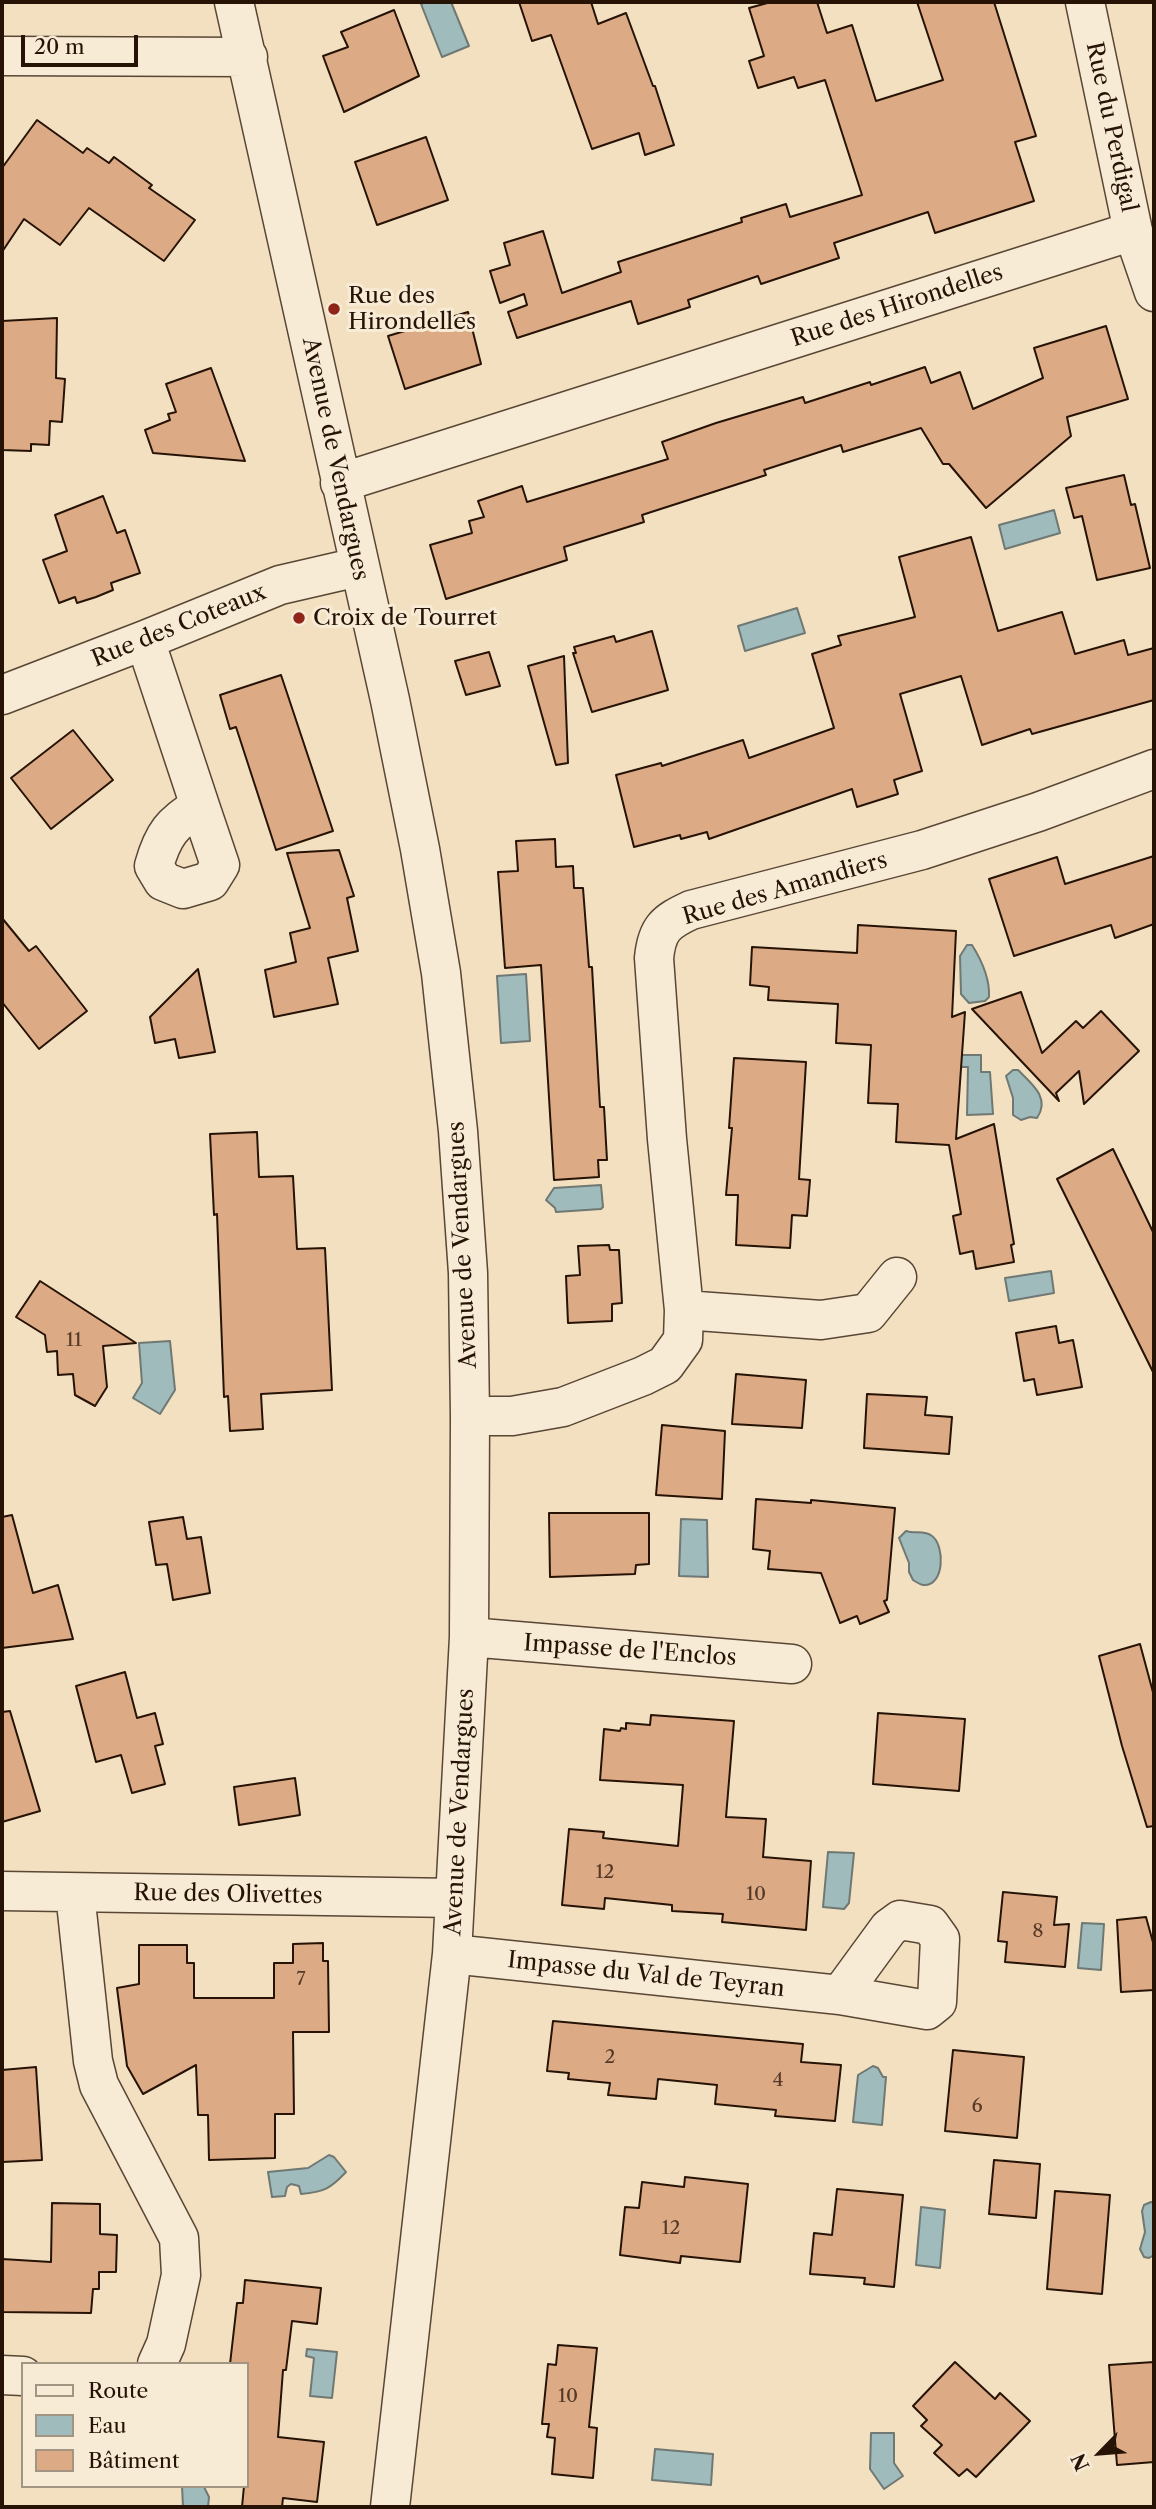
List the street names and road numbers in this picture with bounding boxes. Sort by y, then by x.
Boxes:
street label: Rue du Perdigal [1079,39,1143,215]
street label: Rue des Hirondelles [788,259,1006,353]
street label: Avenue de Vendargues [296,335,374,583]
street label: Rue des Coteaux [88,578,270,674]
street label: Rue des Amandiers [679,847,891,931]
street label: Avenue de Vendargues [443,1121,483,1369]
street label: Impasse de l'Enclos [523,1630,737,1672]
street label: Avenue de Vendargues [440,1688,480,1936]
street label: Rue des Olivettes [133,1880,323,1910]
street label: Impasse du Val de Teyran [506,1947,786,2003]

